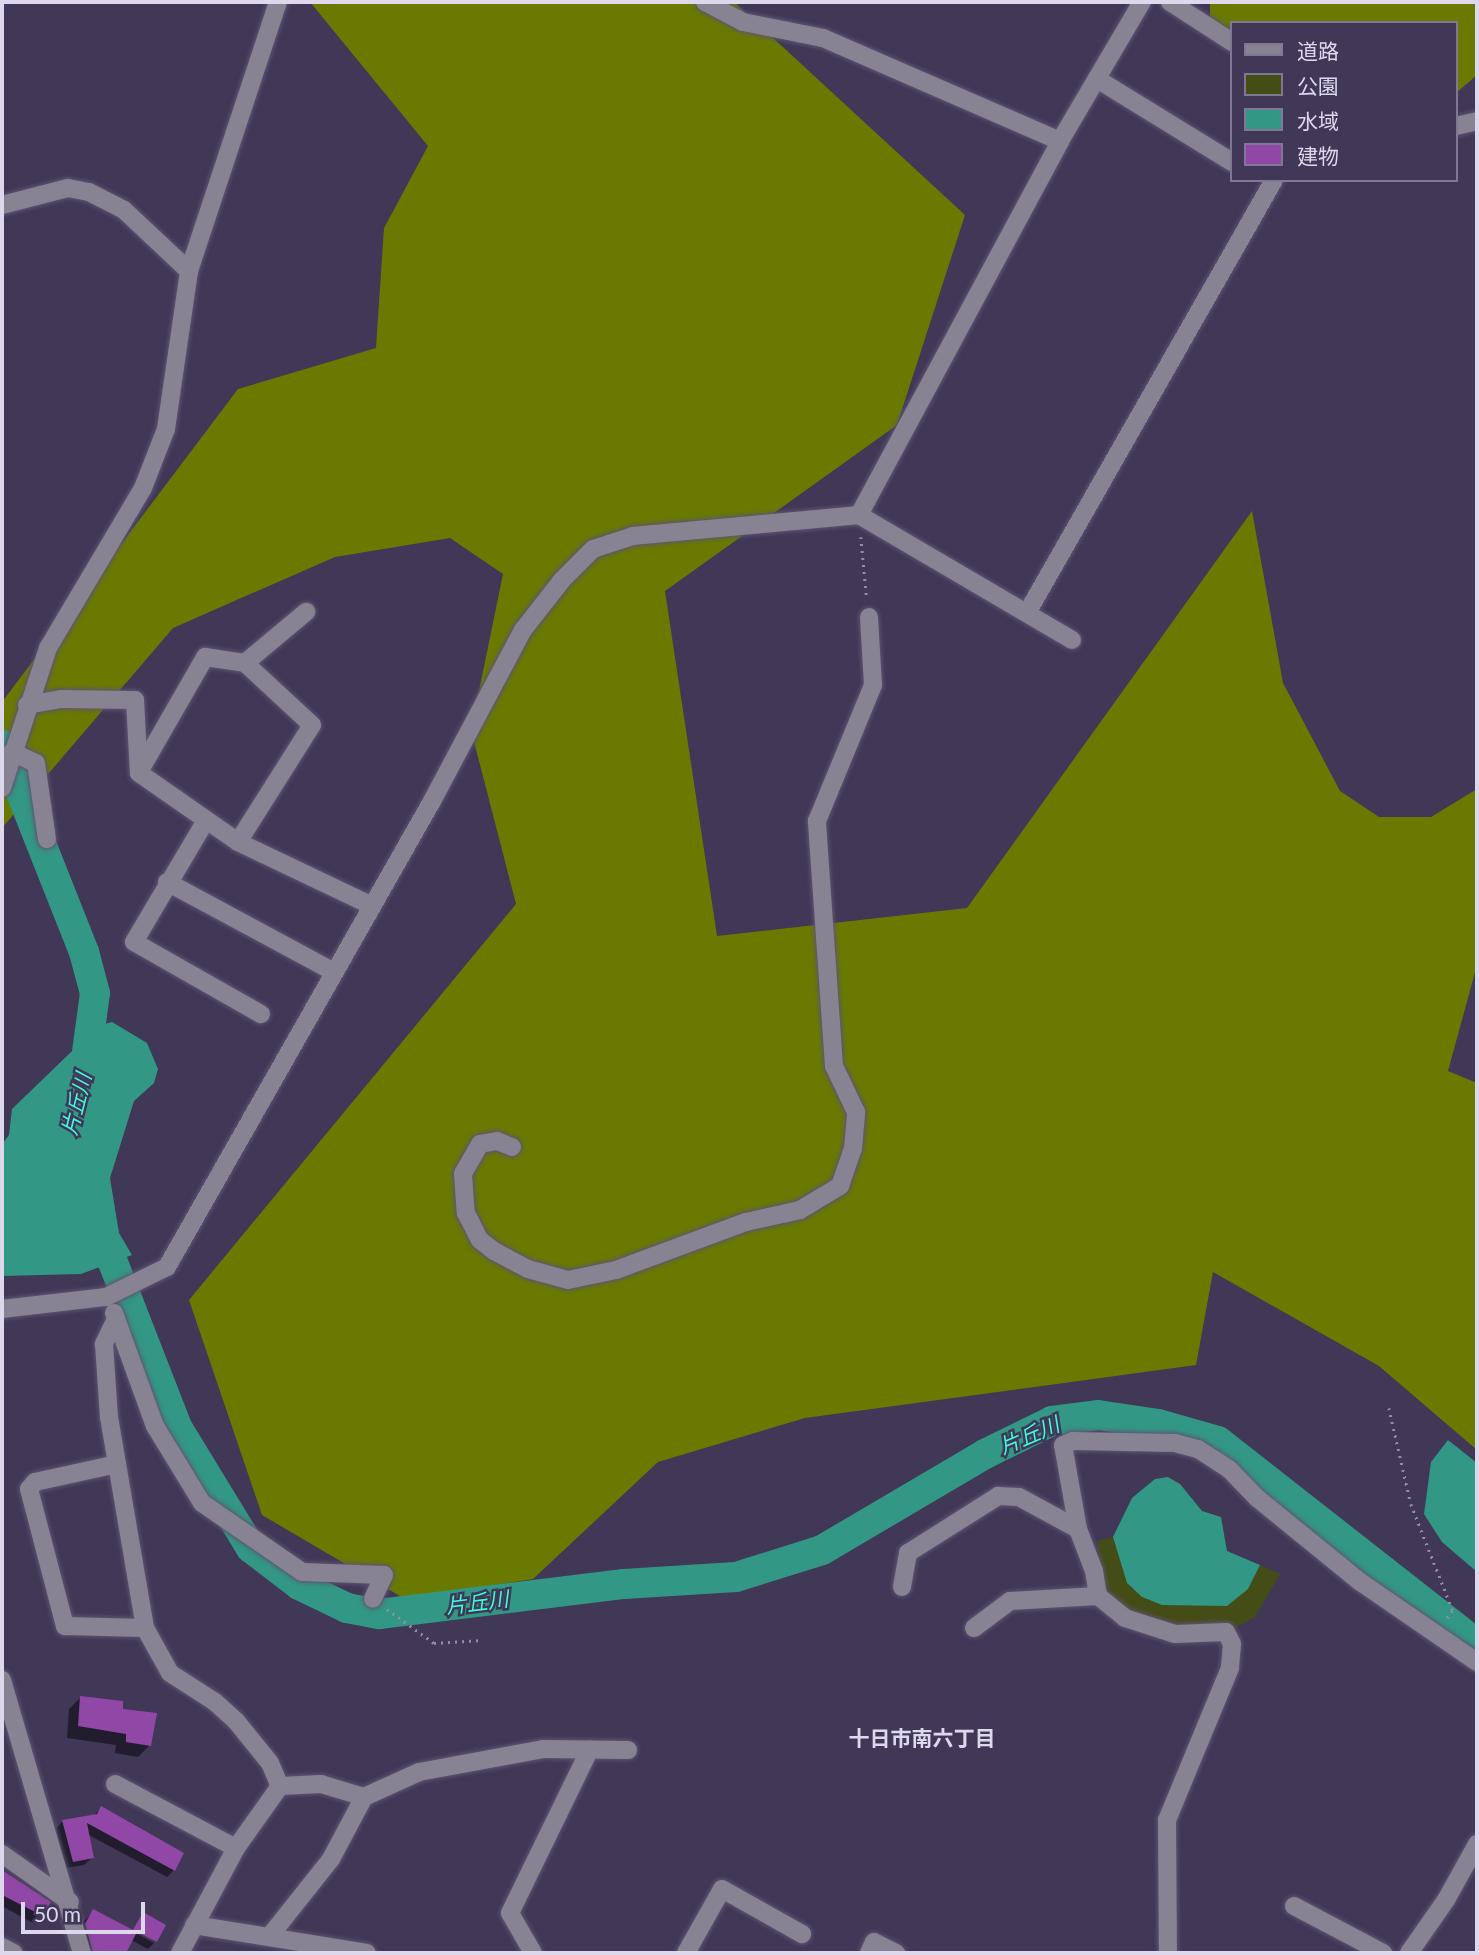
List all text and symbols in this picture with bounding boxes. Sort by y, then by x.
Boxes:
legend [1230,21,1458,182]
text: 道路 [1297,38,1339,63]
text: 公園 [1297,73,1339,98]
text: 水域 [1297,108,1339,133]
text: 建物 [1297,143,1339,168]
water label: 片丘川 [56,1070,96,1138]
water label: 片丘川 [995,1411,1063,1459]
water label: 片丘川 [444,1586,510,1618]
district label: 十日市南六丁目 [849,1725,995,1751]
scale bar [24,1888,149,1932]
text: 50 m [34,1901,81,1926]

